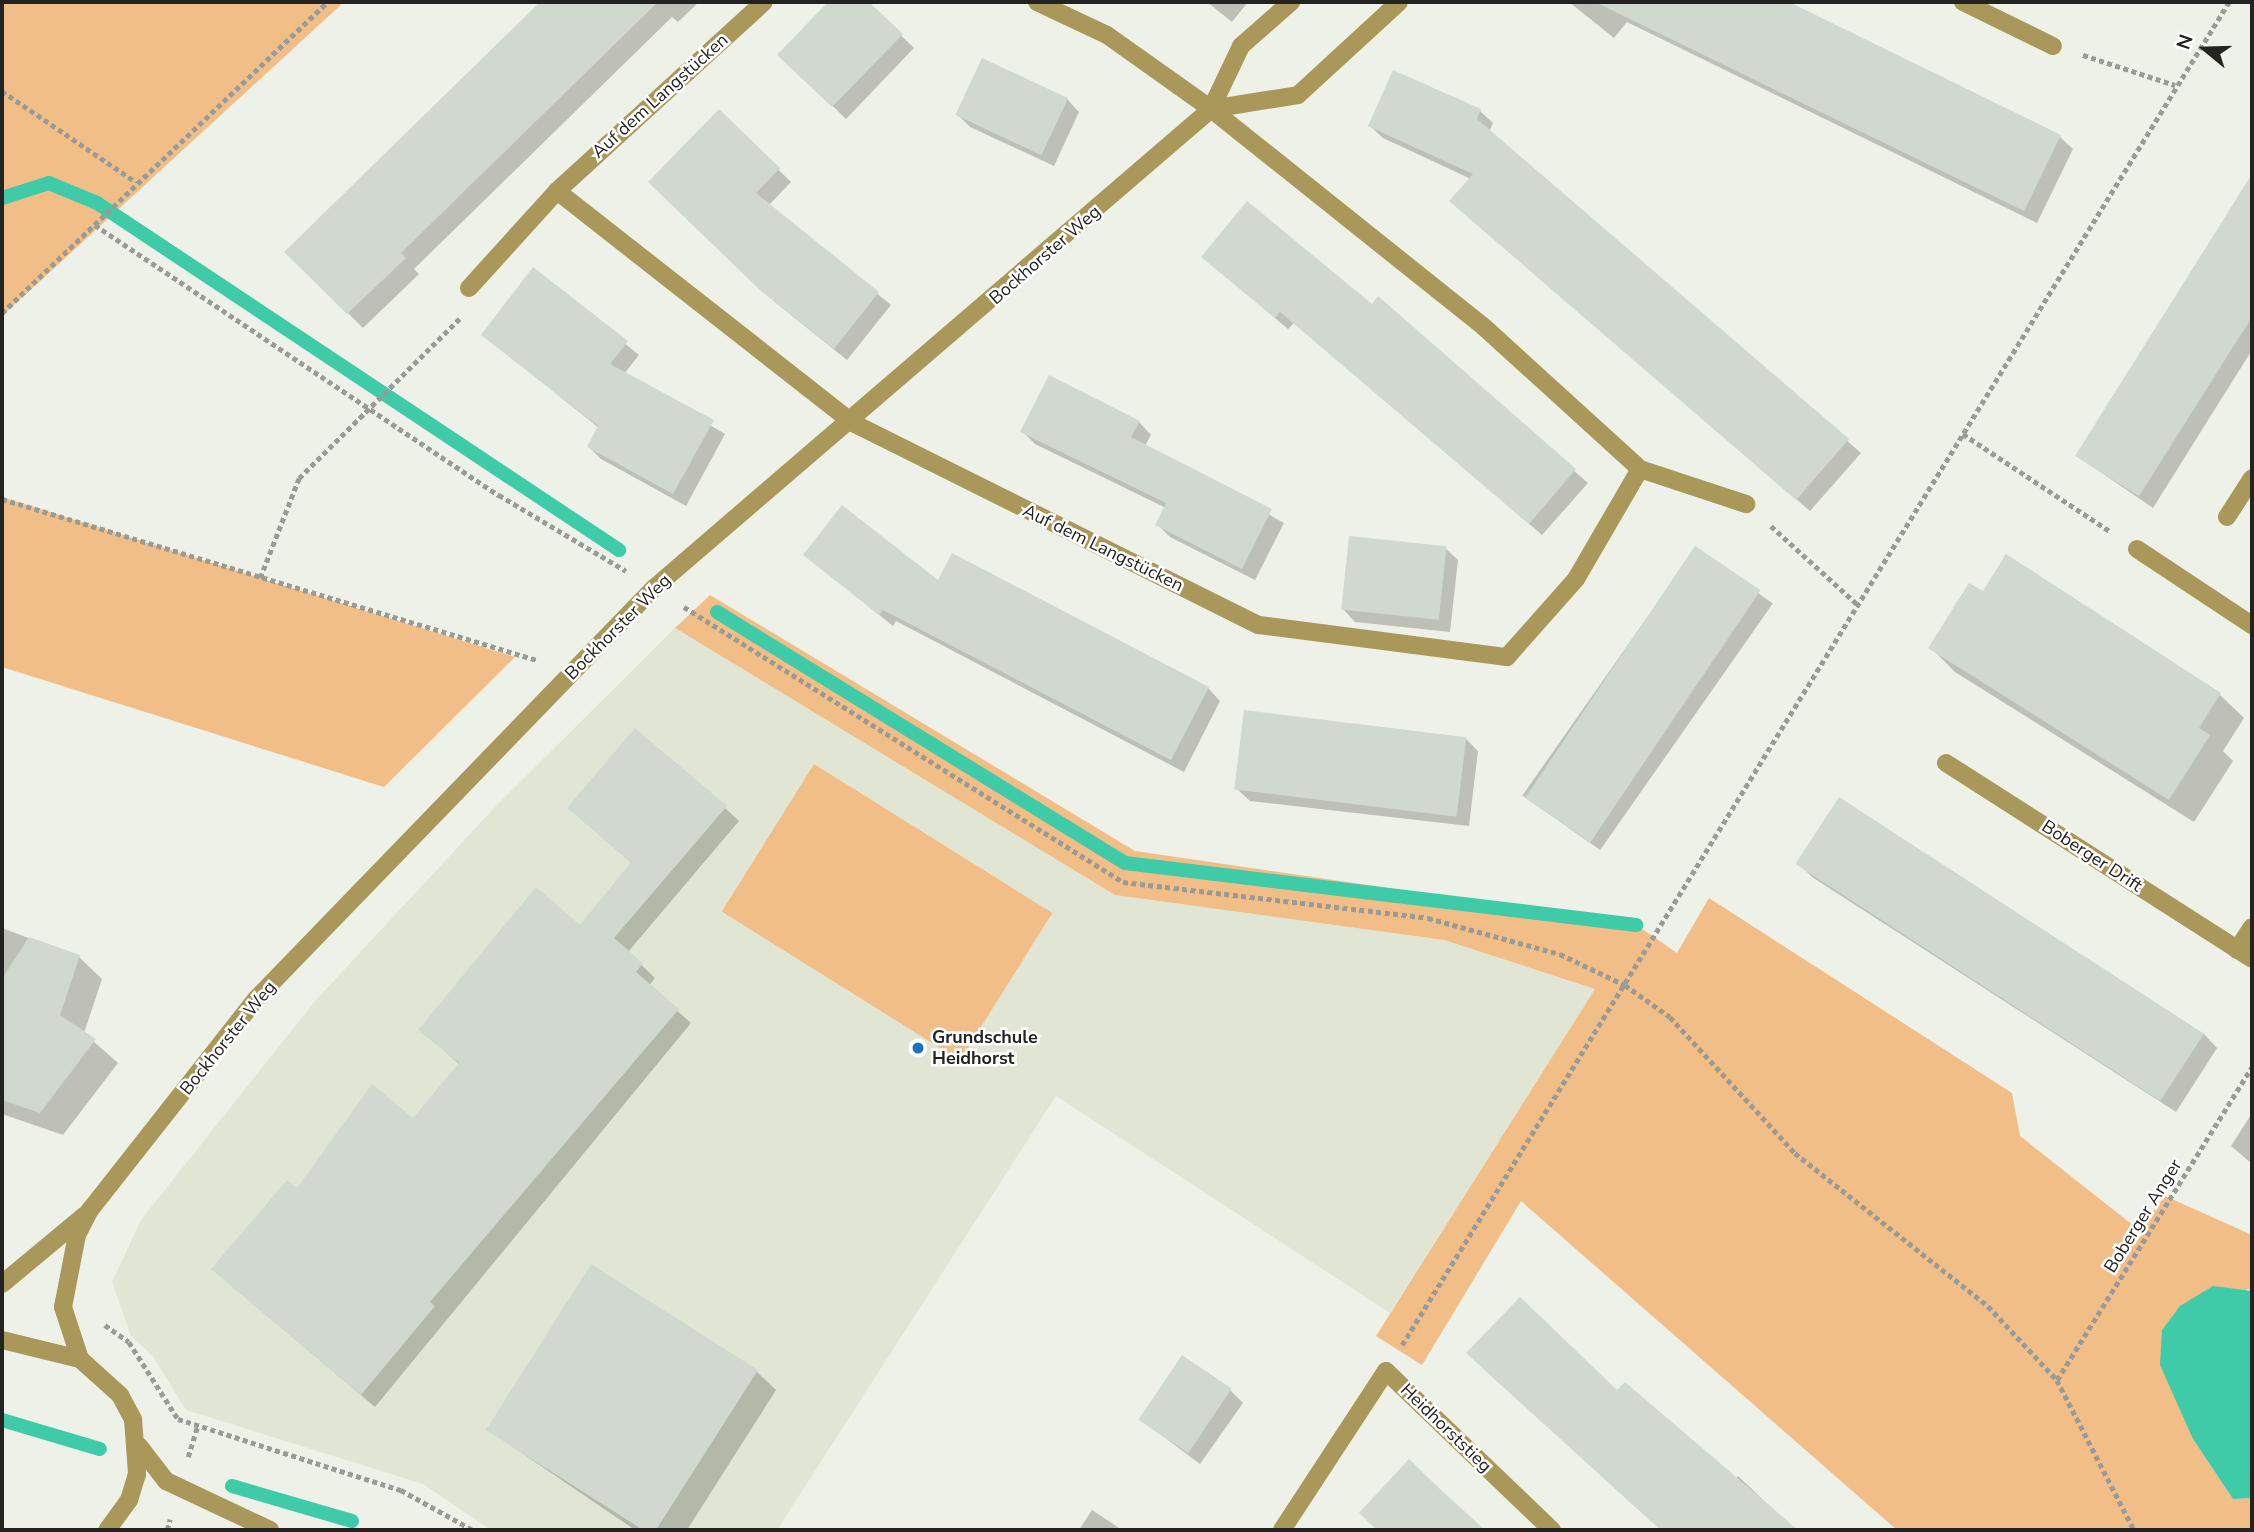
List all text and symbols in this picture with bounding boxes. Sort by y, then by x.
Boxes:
north arrow [2170,14,2240,84]
street label: Auf dem Langstücken [587,29,733,163]
text: N [2171,31,2200,53]
street label: Bockhorster Weg [985,201,1105,309]
street label: Auf dem Langstücken [1019,500,1187,596]
street label: Bockhorster Weg [561,570,675,684]
street label: Boberger Drift [2038,815,2146,897]
street label: Bockhorster Weg [175,977,281,1099]
place label: Grundschule Heidhorst [932,1027,1038,1070]
marker: Grundschule Heidhorst [910,1040,926,1056]
street label: Boberger Anger [2099,1155,2187,1277]
street label: Heidhorststieg [1396,1379,1496,1477]

